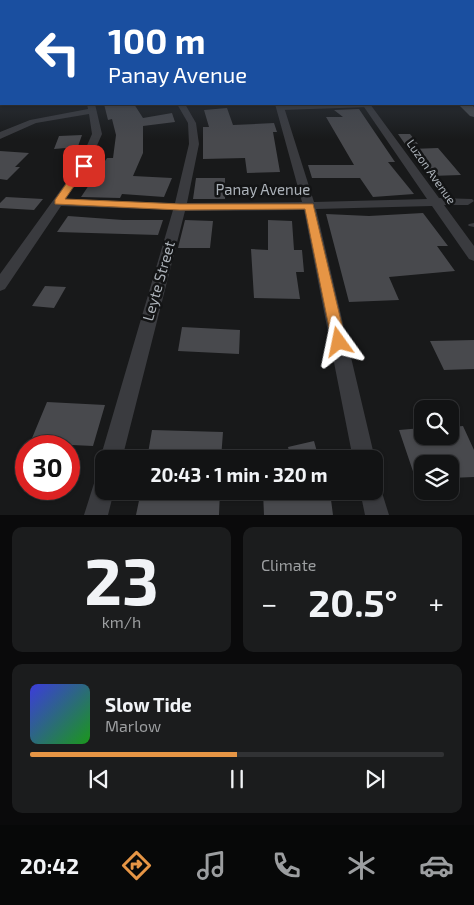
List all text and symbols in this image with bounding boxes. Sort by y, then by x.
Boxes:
text: 100 m [108,19,206,61]
icon: left [25,20,90,85]
text: Panay Avenue [108,61,247,87]
street label: Luzon Avenue [404,136,459,206]
pin [63,145,105,187]
icon: arrive [70,152,98,180]
street label: Panay Avenue [216,180,310,198]
street label: Leyte Street [138,238,178,323]
position arrow [312,315,364,367]
map controls [414,400,459,500]
button: search [414,400,459,445]
speed limit sign: 30 [15,435,80,500]
button: layers [414,455,459,500]
text: 20:43 · 1 min · 320 m [150,463,328,486]
text: 23 [84,540,159,618]
text: Climate [261,555,316,574]
text: 20.5° [308,579,398,625]
text: − [261,586,277,620]
text: + [429,586,444,620]
text: km/h [102,612,141,631]
text: Slow Tide [105,693,192,716]
text: Marlow [105,716,161,735]
icon: previous [85,765,113,793]
icon: pause [223,765,251,793]
icon: next [361,765,389,793]
icon: directions [119,848,154,883]
icon: music [194,848,229,883]
icon: phone [269,848,304,883]
icon: climate [344,848,379,883]
icon: car [419,848,454,883]
text: 20:42 [20,852,79,878]

